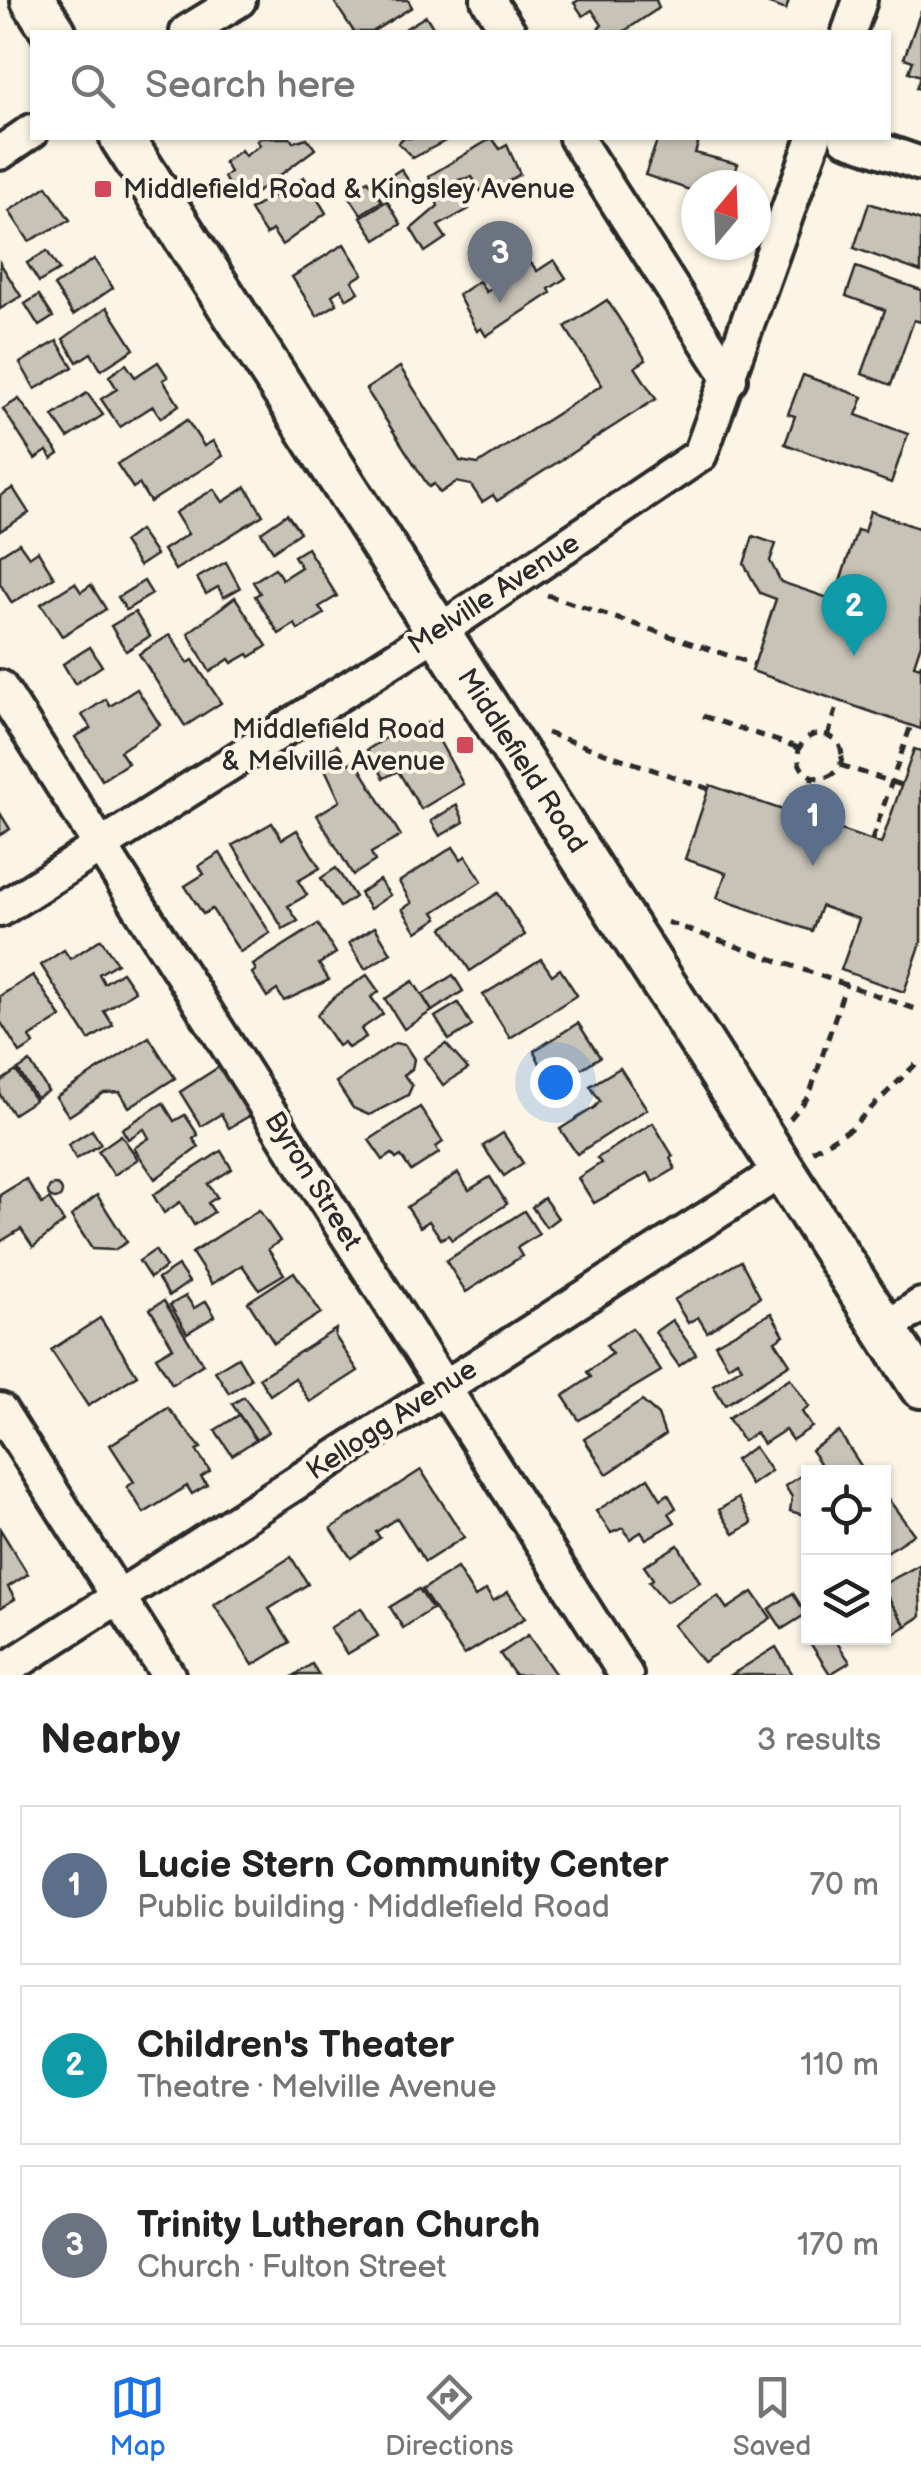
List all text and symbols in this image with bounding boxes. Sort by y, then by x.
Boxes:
search box [30,30,891,140]
icon: search [65,58,120,113]
text: Search here [145,63,356,108]
north arrow [681,170,771,260]
place label: Middlefield Road & Kingsley Avenue [123,173,575,206]
marker: Middlefield Road & Kingsley Avenue [92,178,114,200]
pin: 3 [468,220,532,303]
street label: Melville Avenue [402,526,586,662]
pin: 2 [822,574,886,656]
street label: Middlefield Road [450,663,594,859]
place label: Middlefield Road & Melville Avenue [221,713,445,778]
marker: Middlefield Road & Melville Avenue [454,734,476,756]
pin: 1 [780,784,846,866]
your location [530,1057,581,1108]
street label: Byron Street [257,1106,369,1257]
street label: Kellogg Avenue [301,1353,483,1487]
map controls [801,1465,891,1645]
button: locate [801,1465,891,1555]
button: layers [801,1555,891,1645]
text: Nearby [40,1715,180,1766]
text: 3 results [757,1721,881,1760]
text: Lucie Stern Community Center [137,1843,669,1888]
text: 1 [68,1866,81,1905]
text: 70 m [809,1866,879,1905]
text: Public building · Middlefield Road [137,1888,610,1927]
text: Children's Theater [137,2023,454,2068]
text: 2 [65,2046,84,2085]
text: 110 m [800,2046,879,2085]
text: Theatre · Melville Avenue [137,2068,496,2107]
text: Trinity Lutheran Church [137,2203,540,2248]
text: 3 [65,2226,84,2265]
text: 170 m [797,2226,879,2265]
text: Church · Fulton Street [137,2248,446,2287]
tab: Map [110,2370,166,2463]
tab: Directions [385,2370,514,2463]
tab: Saved [733,2370,811,2463]

